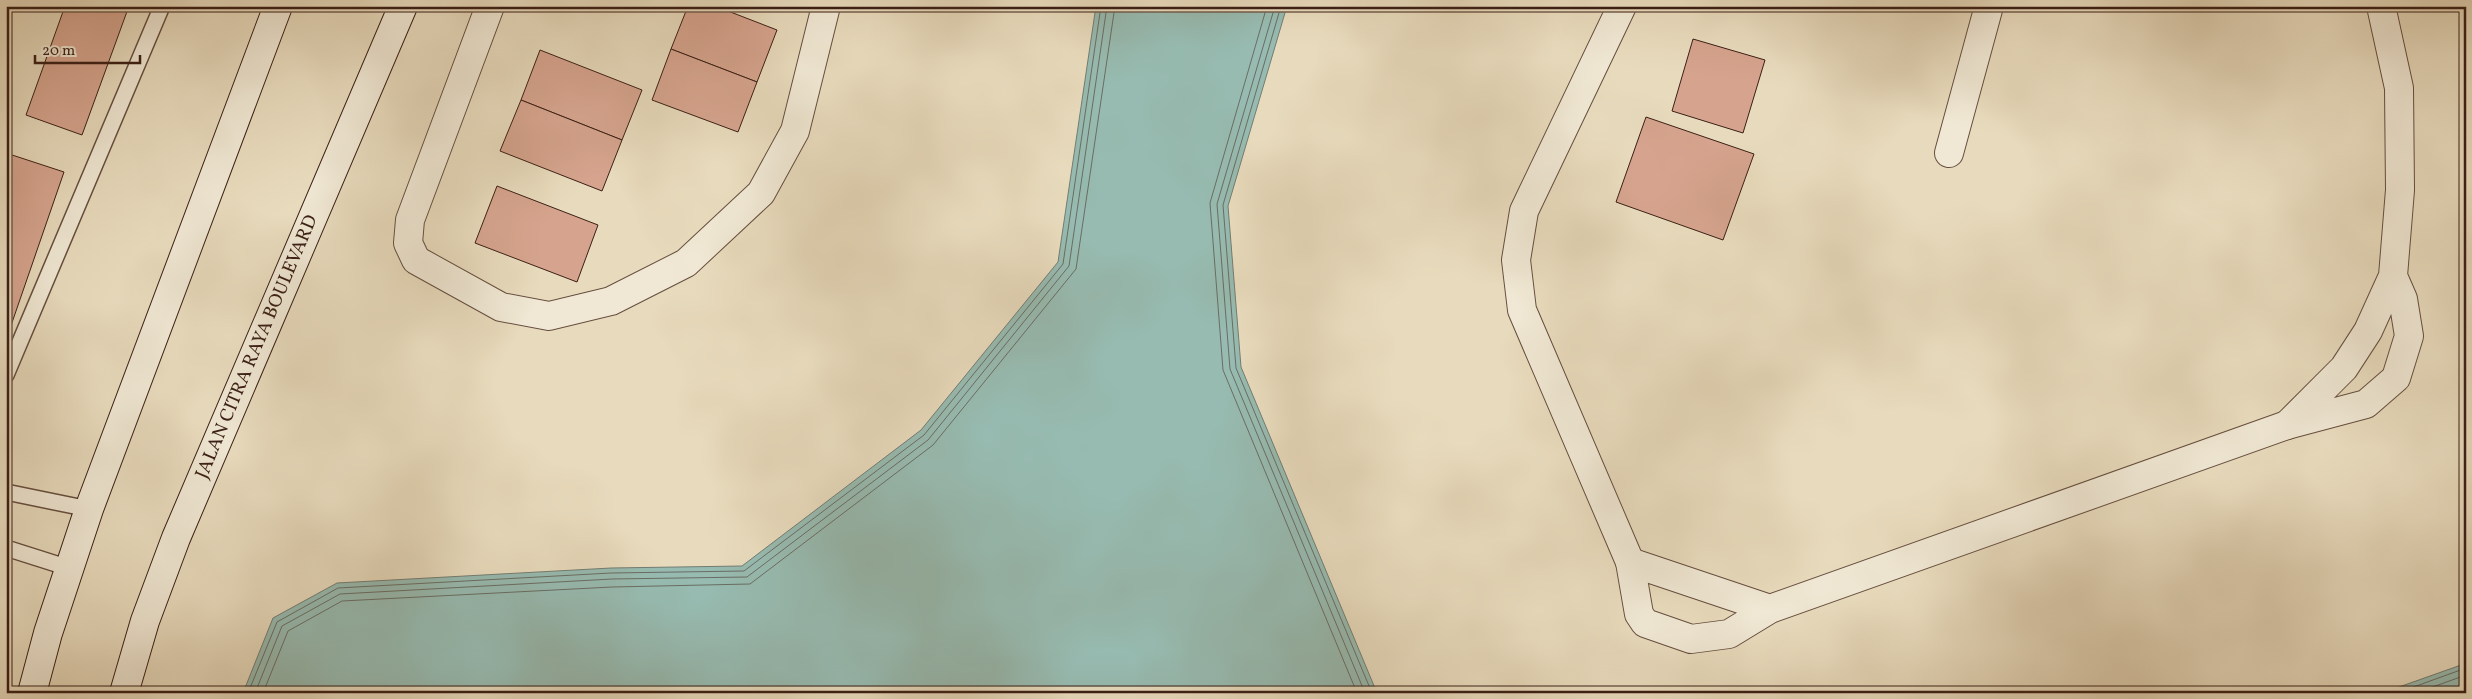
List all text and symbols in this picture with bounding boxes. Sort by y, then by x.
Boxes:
scale bar [35,32,140,64]
text: 20 m [42,41,75,62]
street label: JALAN CITRA RAYA BOULEVARD [189,211,325,483]

